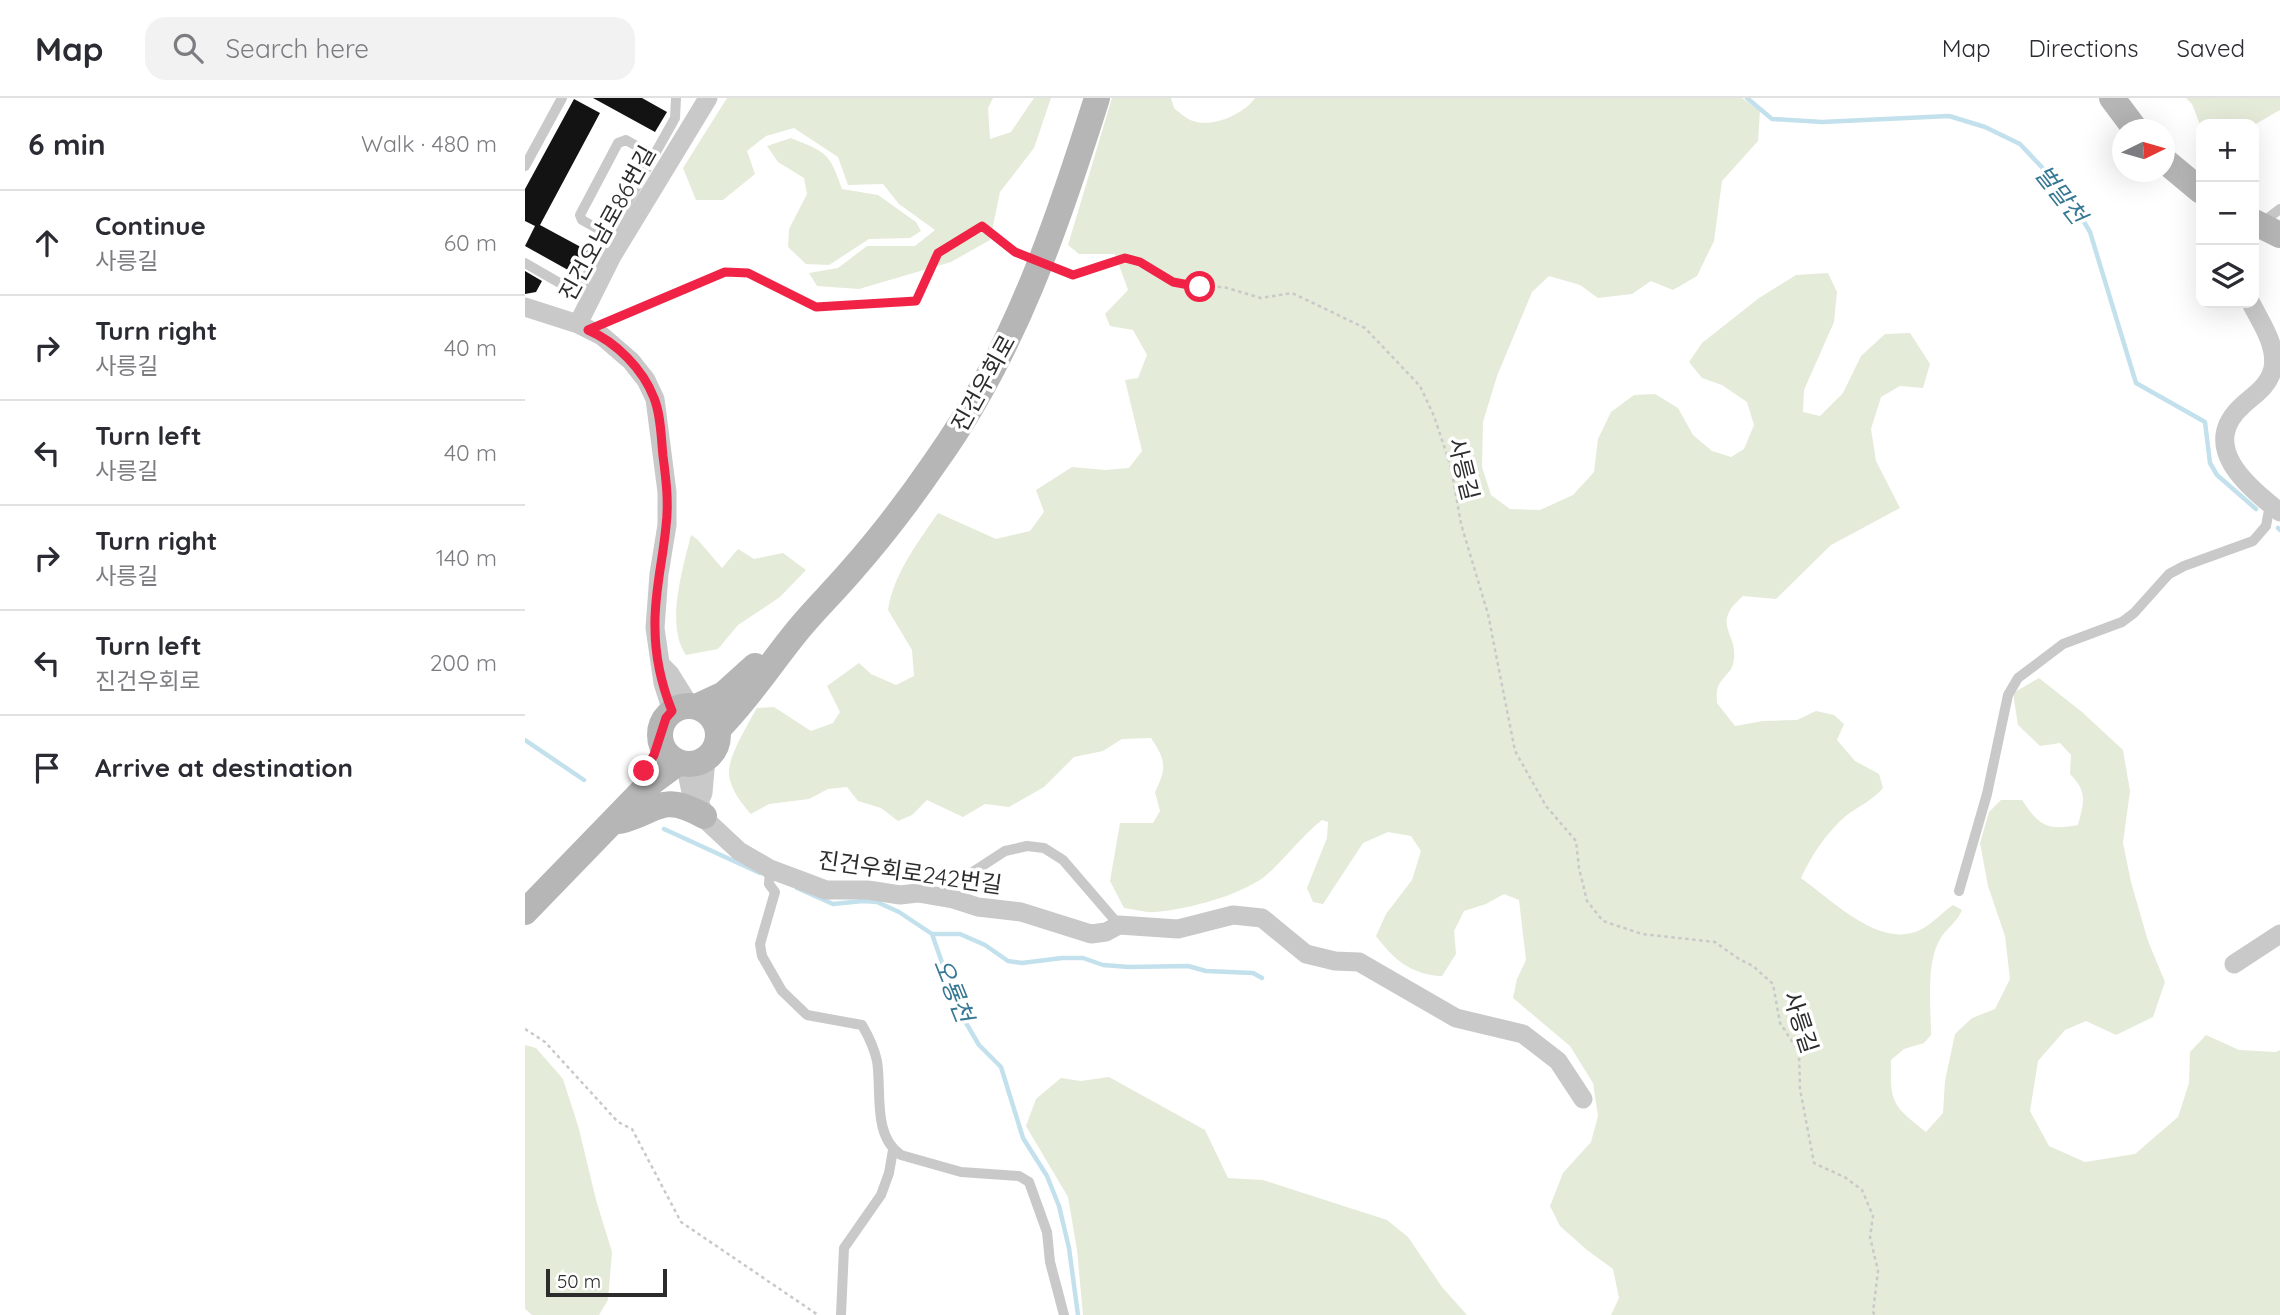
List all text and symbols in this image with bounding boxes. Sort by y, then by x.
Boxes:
search box [145,17,635,80]
text: Map [35,28,103,69]
icon: search [169,29,207,67]
text: Search here [225,32,369,65]
text: Map [1942,33,1991,63]
text: Directions [2029,33,2139,63]
text: Saved [2177,33,2245,63]
north arrow [2112,119,2175,182]
map controls [2196,119,2259,308]
button: + [2196,119,2259,182]
text: 6 min [28,125,106,163]
text: Walk · 480 m [361,129,497,158]
street label: 진건오남로86번길 [552,140,662,306]
water label: 벌말천 [2029,159,2095,232]
button: − [2196,182,2259,245]
text: Continue [95,209,206,242]
icon: ahead [28,224,66,262]
text: 60 m [444,228,497,257]
button: layers [2196,245,2259,308]
text: 사릉길 [95,246,158,275]
route start [1184,271,1215,302]
text: Turn right [95,314,217,347]
icon: right [28,329,66,367]
street label: 진건우회로 [945,330,1021,436]
text: 40 m [444,333,497,362]
text: 사릉길 [95,351,158,380]
text: Turn left [95,419,202,452]
icon: left [28,434,66,472]
street label: 사릉길 [1442,435,1486,503]
text: 40 m [444,438,497,467]
text: 사릉길 [95,456,158,485]
text: Turn right [95,524,217,557]
icon: right [28,539,66,577]
text: 140 m [436,543,497,572]
text: 사릉길 [95,561,158,590]
text: Turn left [95,629,202,662]
icon: left [28,644,66,682]
text: 200 m [430,648,497,677]
text: 진건우회로 [95,666,201,695]
icon: arrive [28,749,66,787]
text: Arrive at destination [95,751,353,784]
route end [628,755,659,786]
street label: 진건우회로242번길 [816,845,1004,899]
water label: 오룡천 [928,954,981,1029]
street label: 사릉길 [1777,987,1825,1057]
scale bar [546,1266,667,1298]
text: 50 m [557,1269,601,1293]

